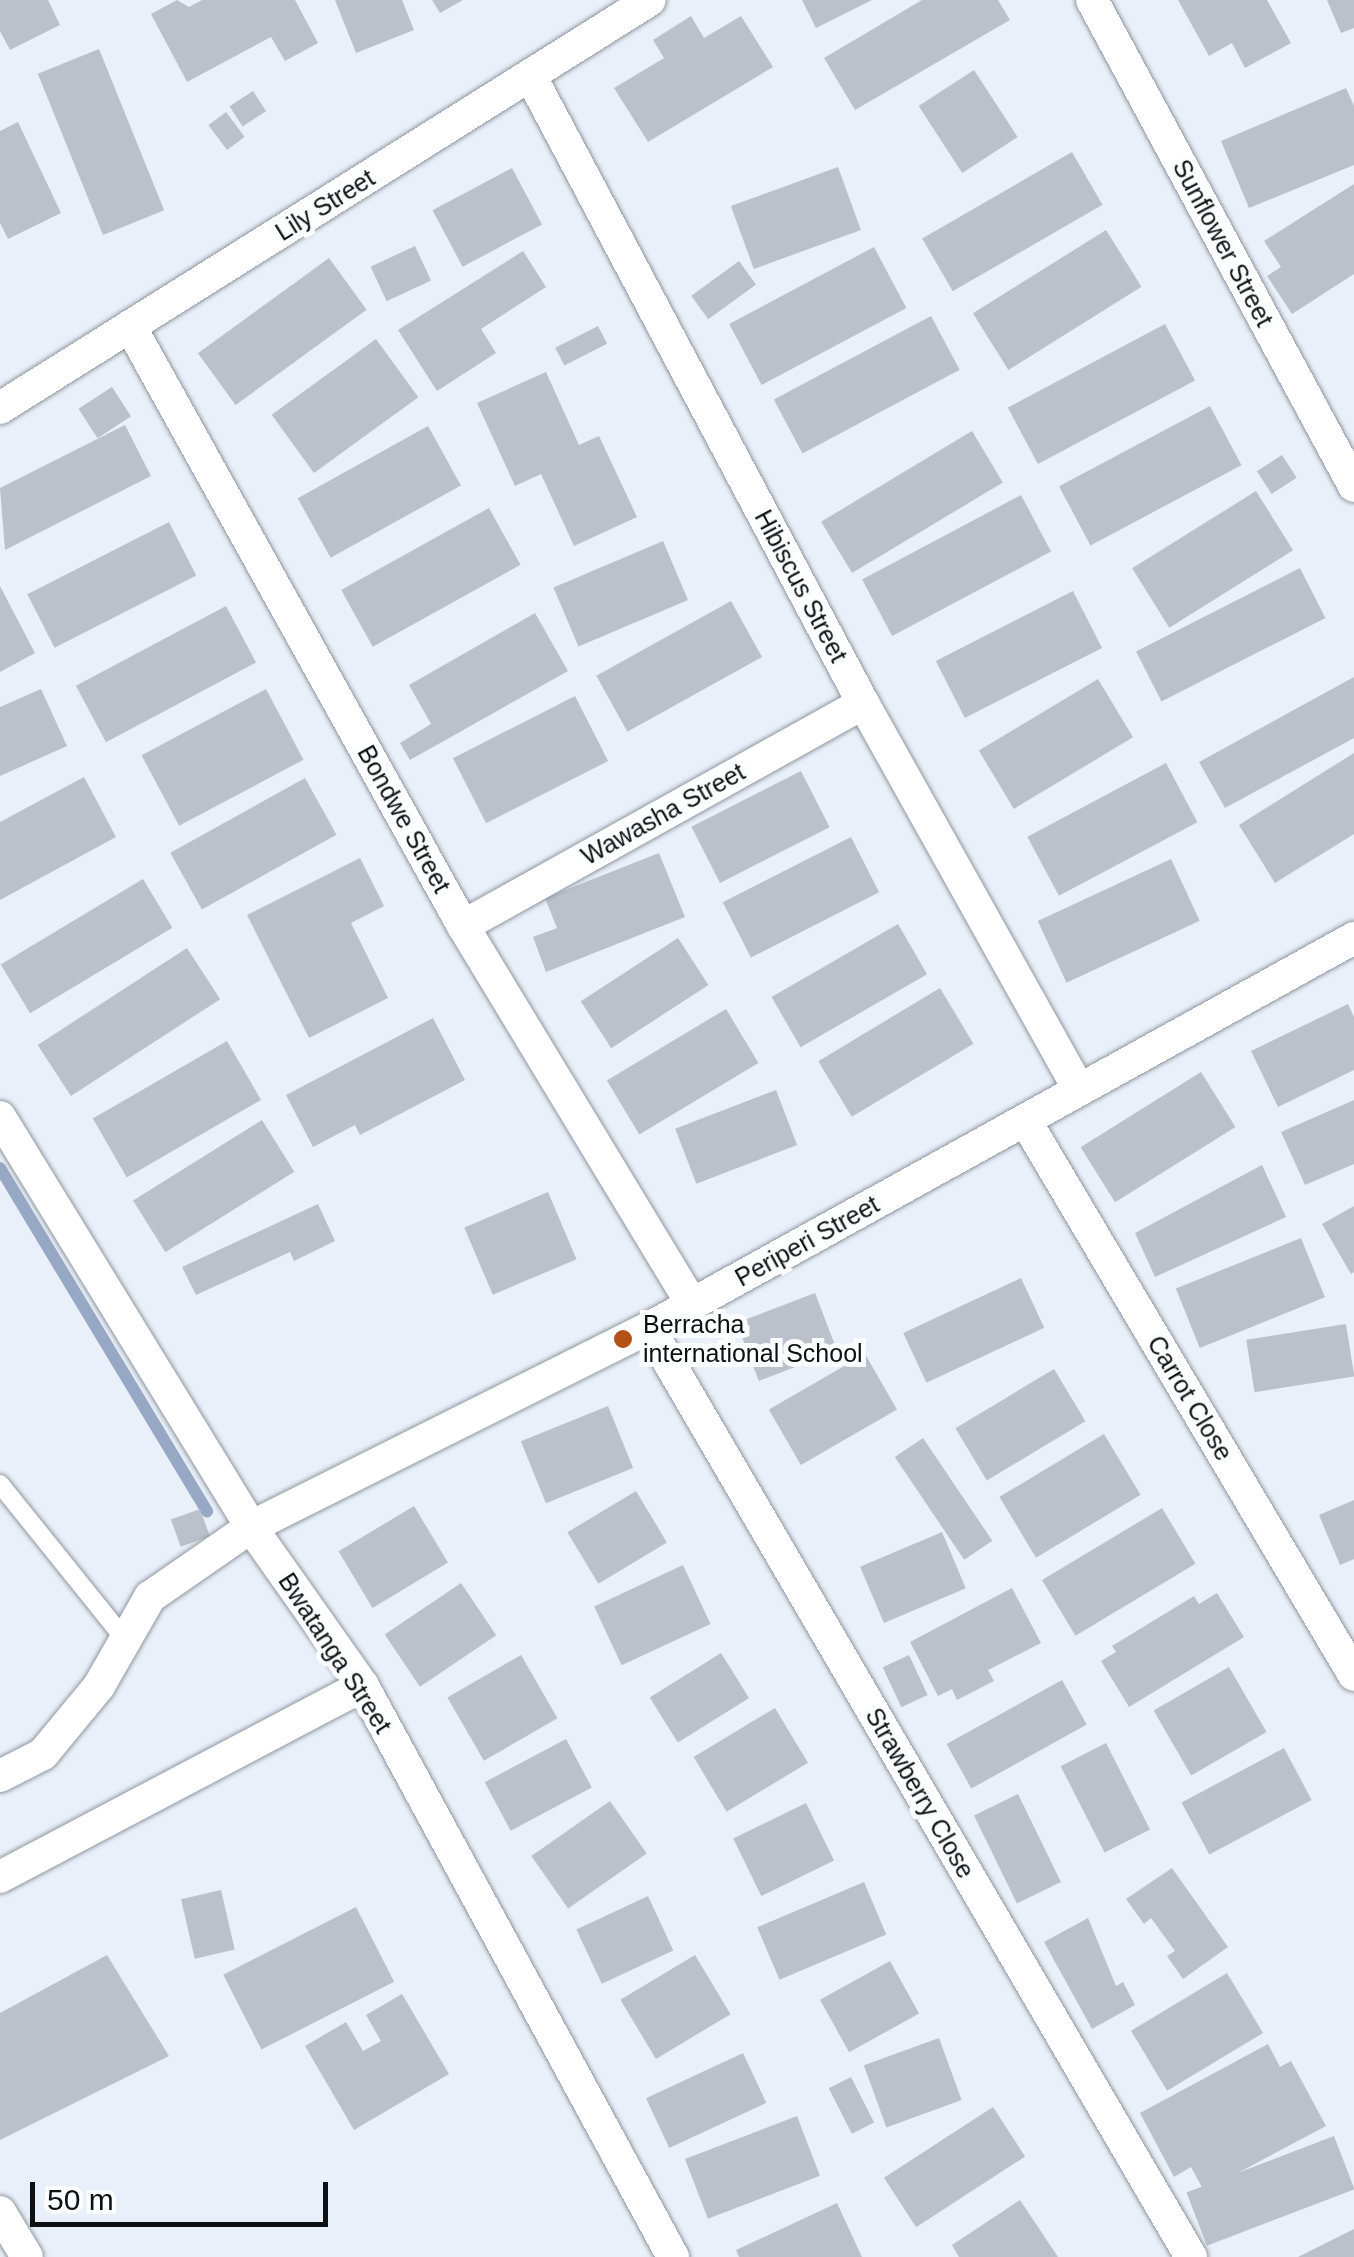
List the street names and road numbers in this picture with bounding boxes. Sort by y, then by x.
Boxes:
street label: Sunflower Street [1166,154,1280,332]
street label: Lily Street [270,163,380,247]
street label: Hibiscus Street [748,505,854,667]
street label: Bondwe Street [351,740,457,898]
street label: Wawasha Street [576,757,750,871]
street label: Periperi Street [730,1189,884,1293]
street label: Carrot Close [1141,1330,1239,1466]
street label: Bwatanga Street [272,1567,398,1739]
street label: Strawberry Close [859,1702,981,1884]

